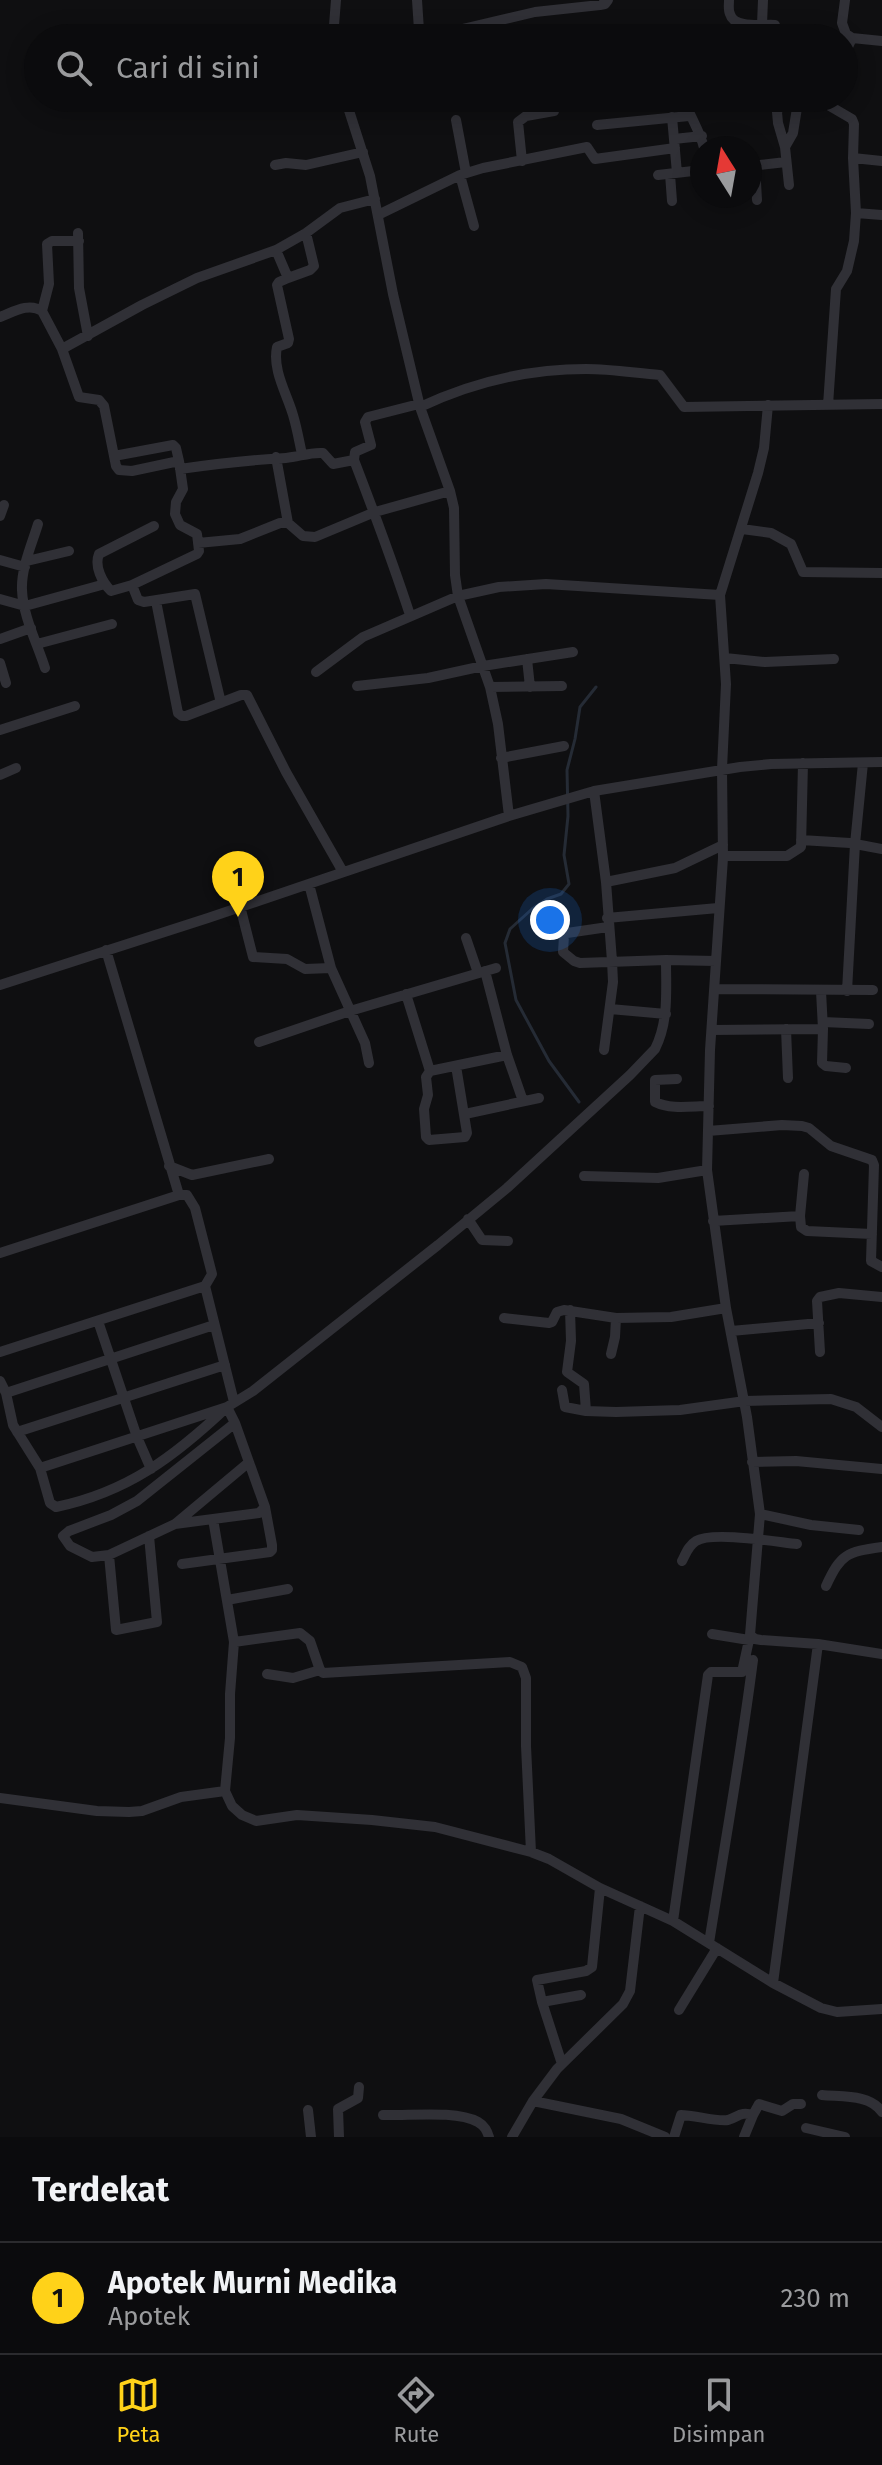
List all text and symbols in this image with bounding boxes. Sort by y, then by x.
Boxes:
search box [24,24,858,112]
icon: search [52,46,96,90]
text: Cari di sini [116,50,260,86]
north arrow [690,136,762,208]
pin: 1 [212,851,264,917]
your location [530,900,570,940]
text: Terdekat [32,2169,169,2210]
text: Apotek Murni Medika [108,2265,397,2301]
text: 1 [52,2283,64,2314]
text: 230 m [781,2283,850,2314]
text: Apotek [108,2301,190,2332]
tab: Peta [116,2373,160,2448]
tab: Rute [393,2373,439,2448]
tab: Disimpan [672,2373,766,2448]

